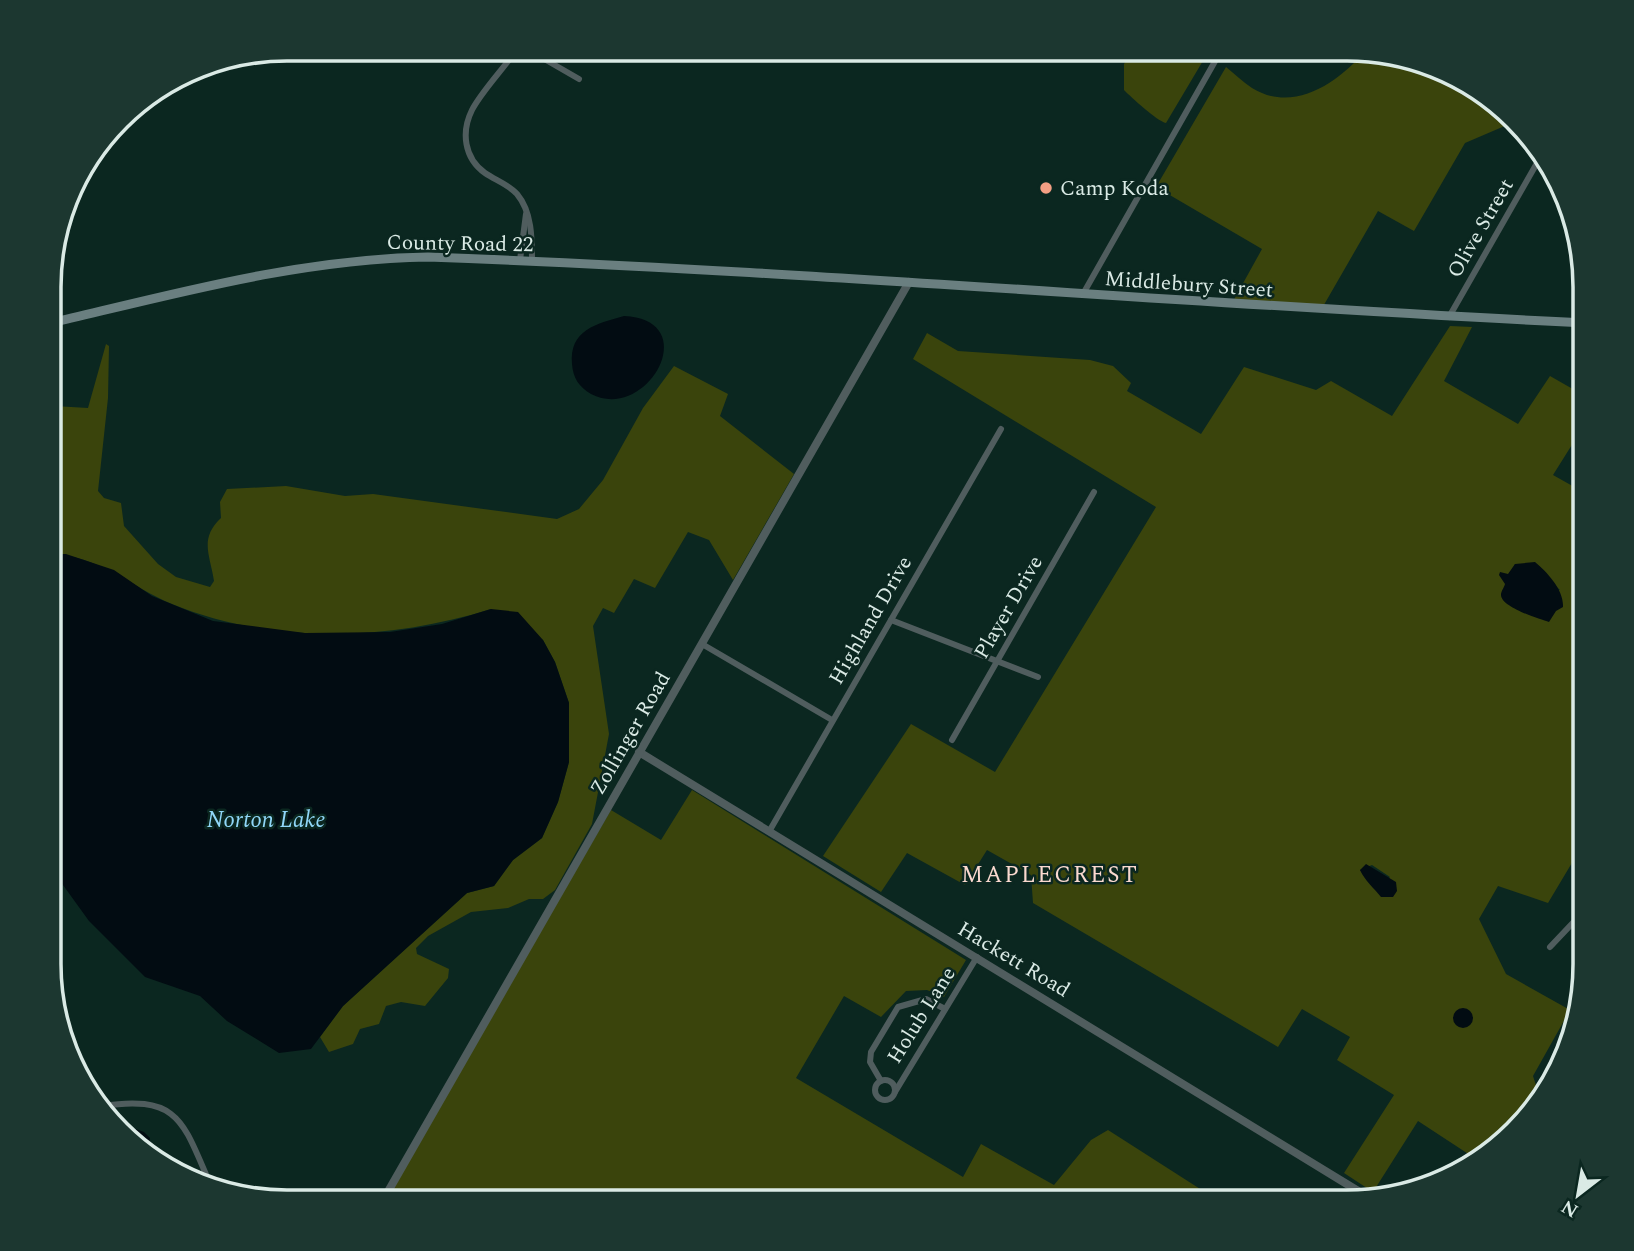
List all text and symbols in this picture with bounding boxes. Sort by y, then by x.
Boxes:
place label: Camp Koda [1060,173,1170,205]
street label: Olive Street [1439,173,1522,284]
marker: Camp Koda [1038,180,1054,196]
street label: County Road 22 [386,227,534,261]
street label: Middlebury Street [1104,263,1274,307]
street label: Highland Drive [821,550,921,691]
street label: Player Drive [966,550,1051,665]
street label: Zollinger Road [583,666,679,801]
water label: Norton Lake [207,803,325,838]
district label: MAPLECREST [961,858,1139,893]
street label: Hackett Road [951,914,1076,1006]
street label: Holub Lane [879,961,964,1070]
north arrow [1543,1160,1613,1230]
text: N [1556,1192,1584,1225]

